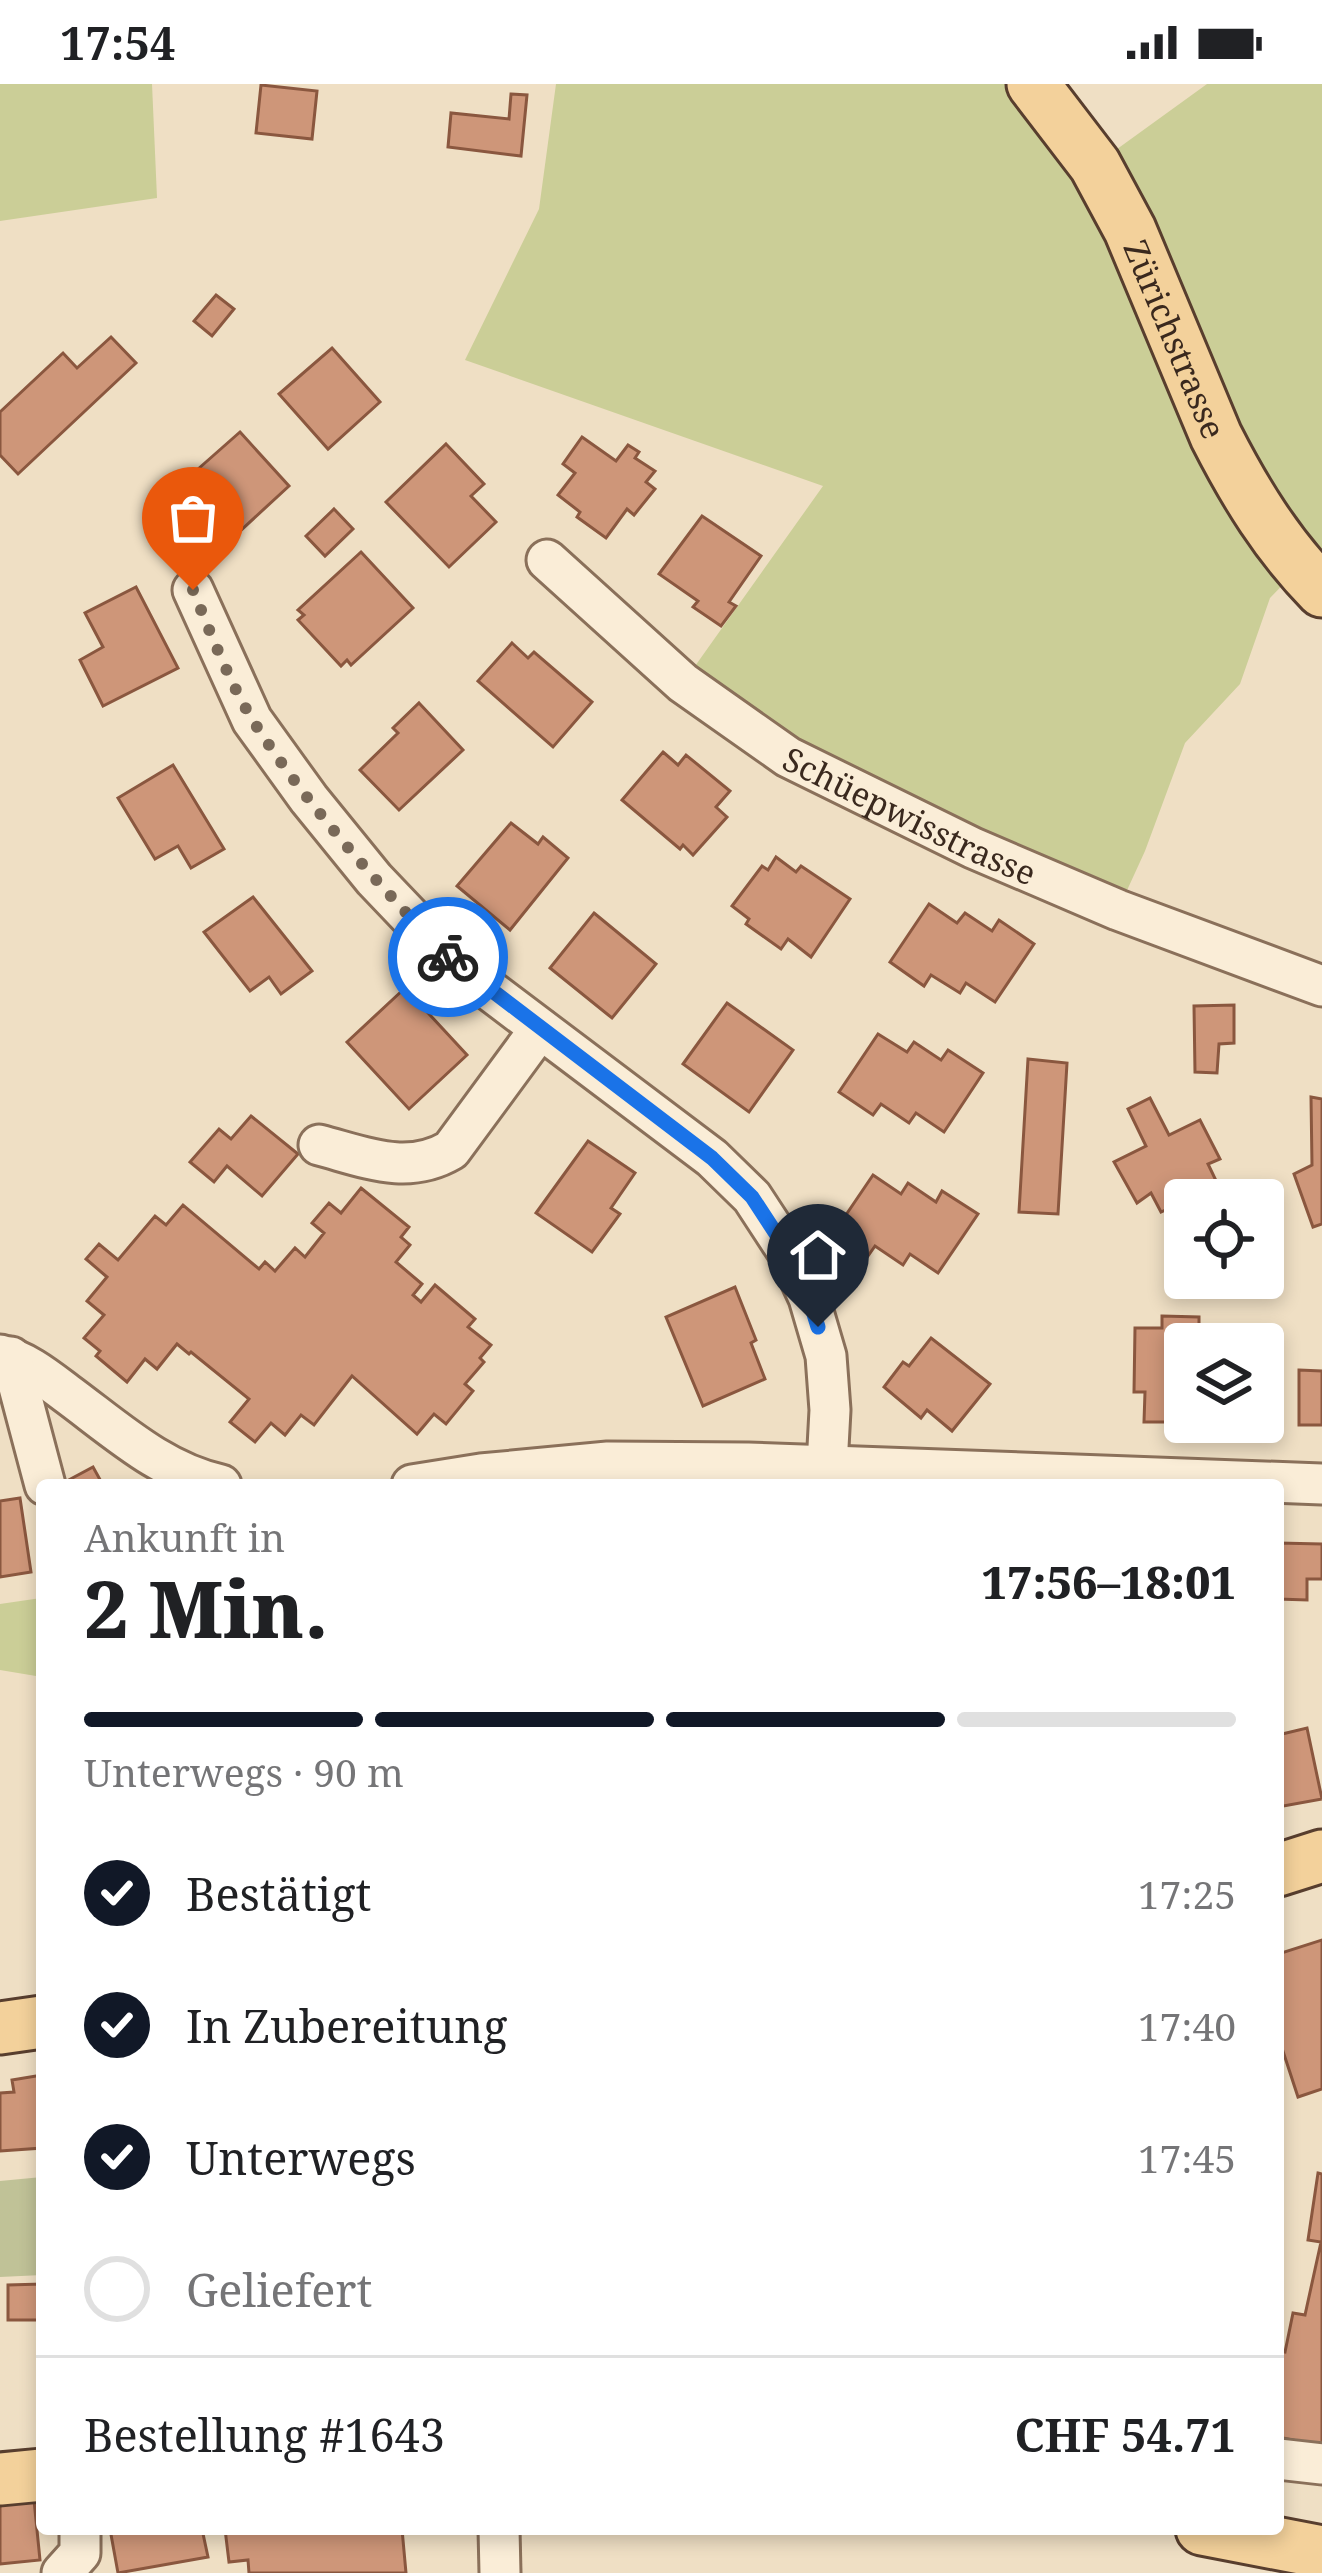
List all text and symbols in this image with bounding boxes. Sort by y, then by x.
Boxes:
text: 17:54 [60,12,175,73]
street label: Zürichstrasse [1114,233,1237,445]
pin [142,467,244,590]
icon: bag [160,485,226,551]
street label: Schüepwisstrasse [776,736,1043,895]
courier [388,897,508,1017]
icon: bike [415,924,481,990]
map controls [1164,1179,1284,1443]
button: locate [1164,1179,1284,1299]
pin [767,1204,869,1327]
icon: home [785,1222,851,1288]
button: layers [1164,1323,1284,1443]
text: Ankunft in [84,1510,285,1563]
text: 17:56–18:01 [981,1551,1236,1612]
text: 2 Min. [84,1555,329,1661]
text: Unterwegs · 90 m [84,1745,404,1798]
icon: check [84,1860,150,1926]
text: Bestätigt [186,1863,371,1924]
text: 17:25 [1138,1867,1236,1920]
icon: check [84,1992,150,2058]
text: In Zubereitung [186,1995,507,2056]
text: 17:40 [1138,1999,1236,2052]
icon: check [84,2124,150,2190]
text: Unterwegs [186,2127,416,2188]
text: 17:45 [1138,2131,1236,2184]
text: Geliefert [186,2259,372,2320]
text: Bestellung #1643 [84,2404,445,2465]
text: CHF 54.71 [1014,2404,1236,2465]

